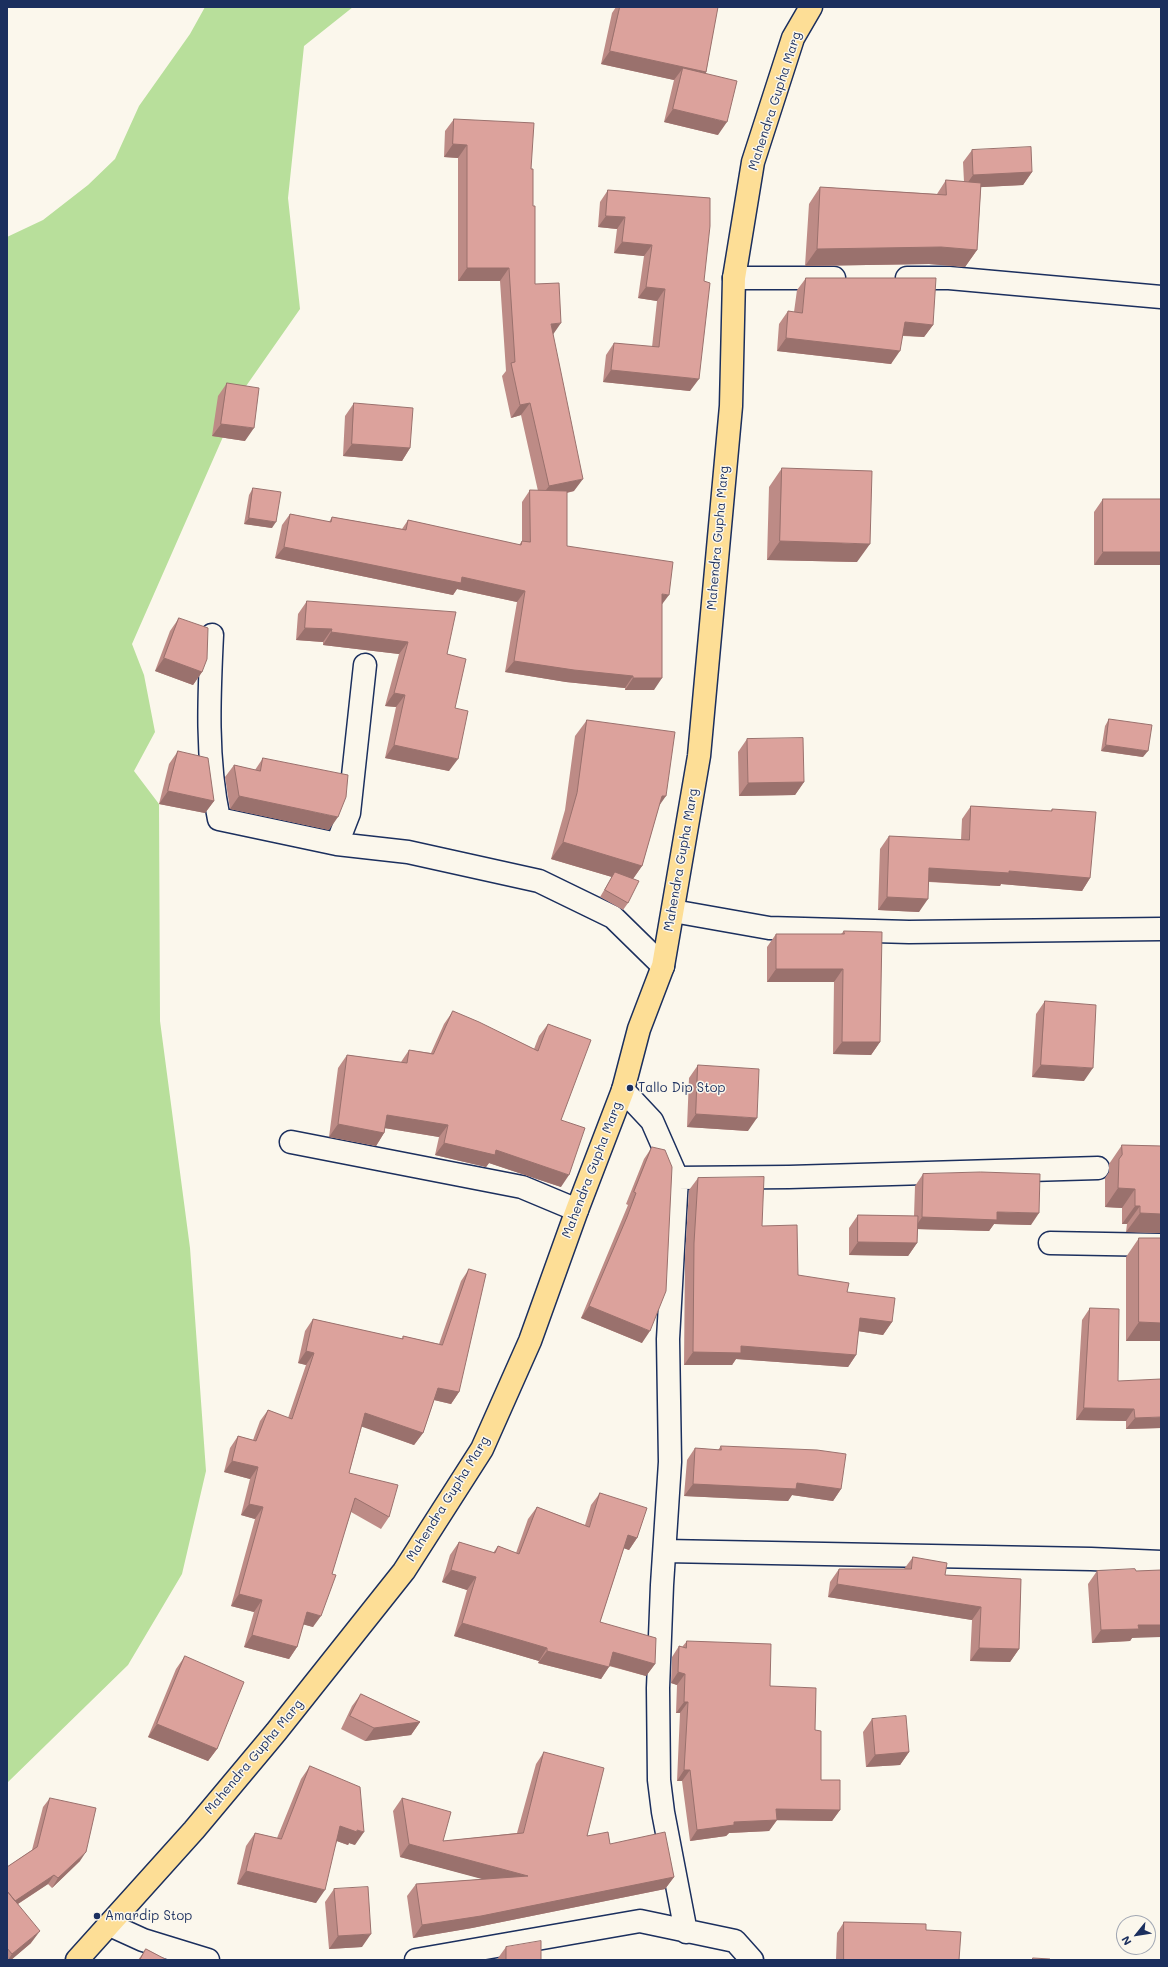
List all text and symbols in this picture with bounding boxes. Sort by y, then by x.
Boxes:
street label: Mahendra Gupha Marg [745,30,805,172]
street label: Mahendra Gupha Marg [704,465,732,611]
street label: Mahendra Gupha Marg [661,787,701,933]
place label: Tallo Dip Stop [638,1080,726,1096]
marker: Tallo Dip Stop [625,1083,635,1093]
street label: Mahendra Gupha Marg [559,1100,625,1240]
street label: Mahendra Gupha Marg [403,1433,493,1565]
street label: Mahendra Gupha Marg [201,1696,307,1818]
place label: Amardip Stop [105,1908,192,1924]
marker: Amardip Stop [92,1911,102,1921]
north arrow [1116,1915,1156,1955]
text: N [1117,1933,1135,1948]

